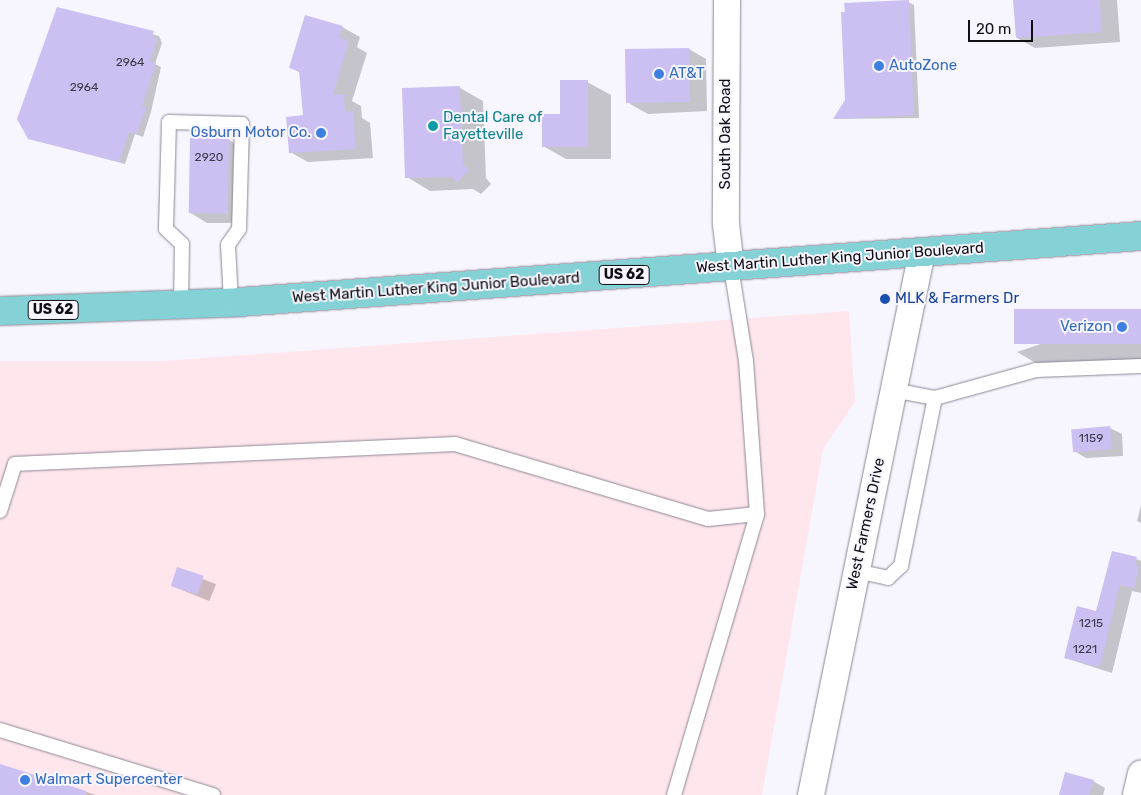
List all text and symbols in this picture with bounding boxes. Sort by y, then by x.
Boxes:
scale bar [971,10,1036,42]
text: 20 m [976,20,1011,38]
house number: 2964 [116,56,144,70]
place label: AutoZone [889,57,957,75]
marker: AutoZone [873,60,885,72]
place label: AT&T [669,65,705,83]
marker: AT&T [653,68,665,80]
street label: South Oak Road [717,78,735,190]
house number: 2964 [70,81,98,95]
place label: Dental Care of Fayetteville [443,108,542,143]
marker: Dental Care of Fayetteville [427,120,439,132]
place label: Osburn Motor Co. [190,124,311,142]
marker: Osburn Motor Co. [315,127,327,139]
house number: 2920 [195,151,223,165]
street label: West Martin Luther King Junior Boulevard [695,239,985,277]
road number: US 62 [598,264,650,286]
street label: West Martin Luther King Junior Boulevard [291,269,581,307]
place label: MLK & Farmers Dr [895,290,1019,308]
marker: MLK & Farmers Dr [879,293,891,305]
road number: US 62 [27,298,79,322]
place label: Verizon [1060,318,1112,336]
marker: Verizon [1116,321,1128,333]
house number: 1159 [1079,432,1103,446]
street label: West Farmers Drive [843,456,889,592]
house number: 1215 [1079,617,1103,631]
house number: 1221 [1073,643,1097,657]
place label: Walmart Supercenter [35,771,182,789]
marker: Walmart Supercenter [19,774,31,786]

